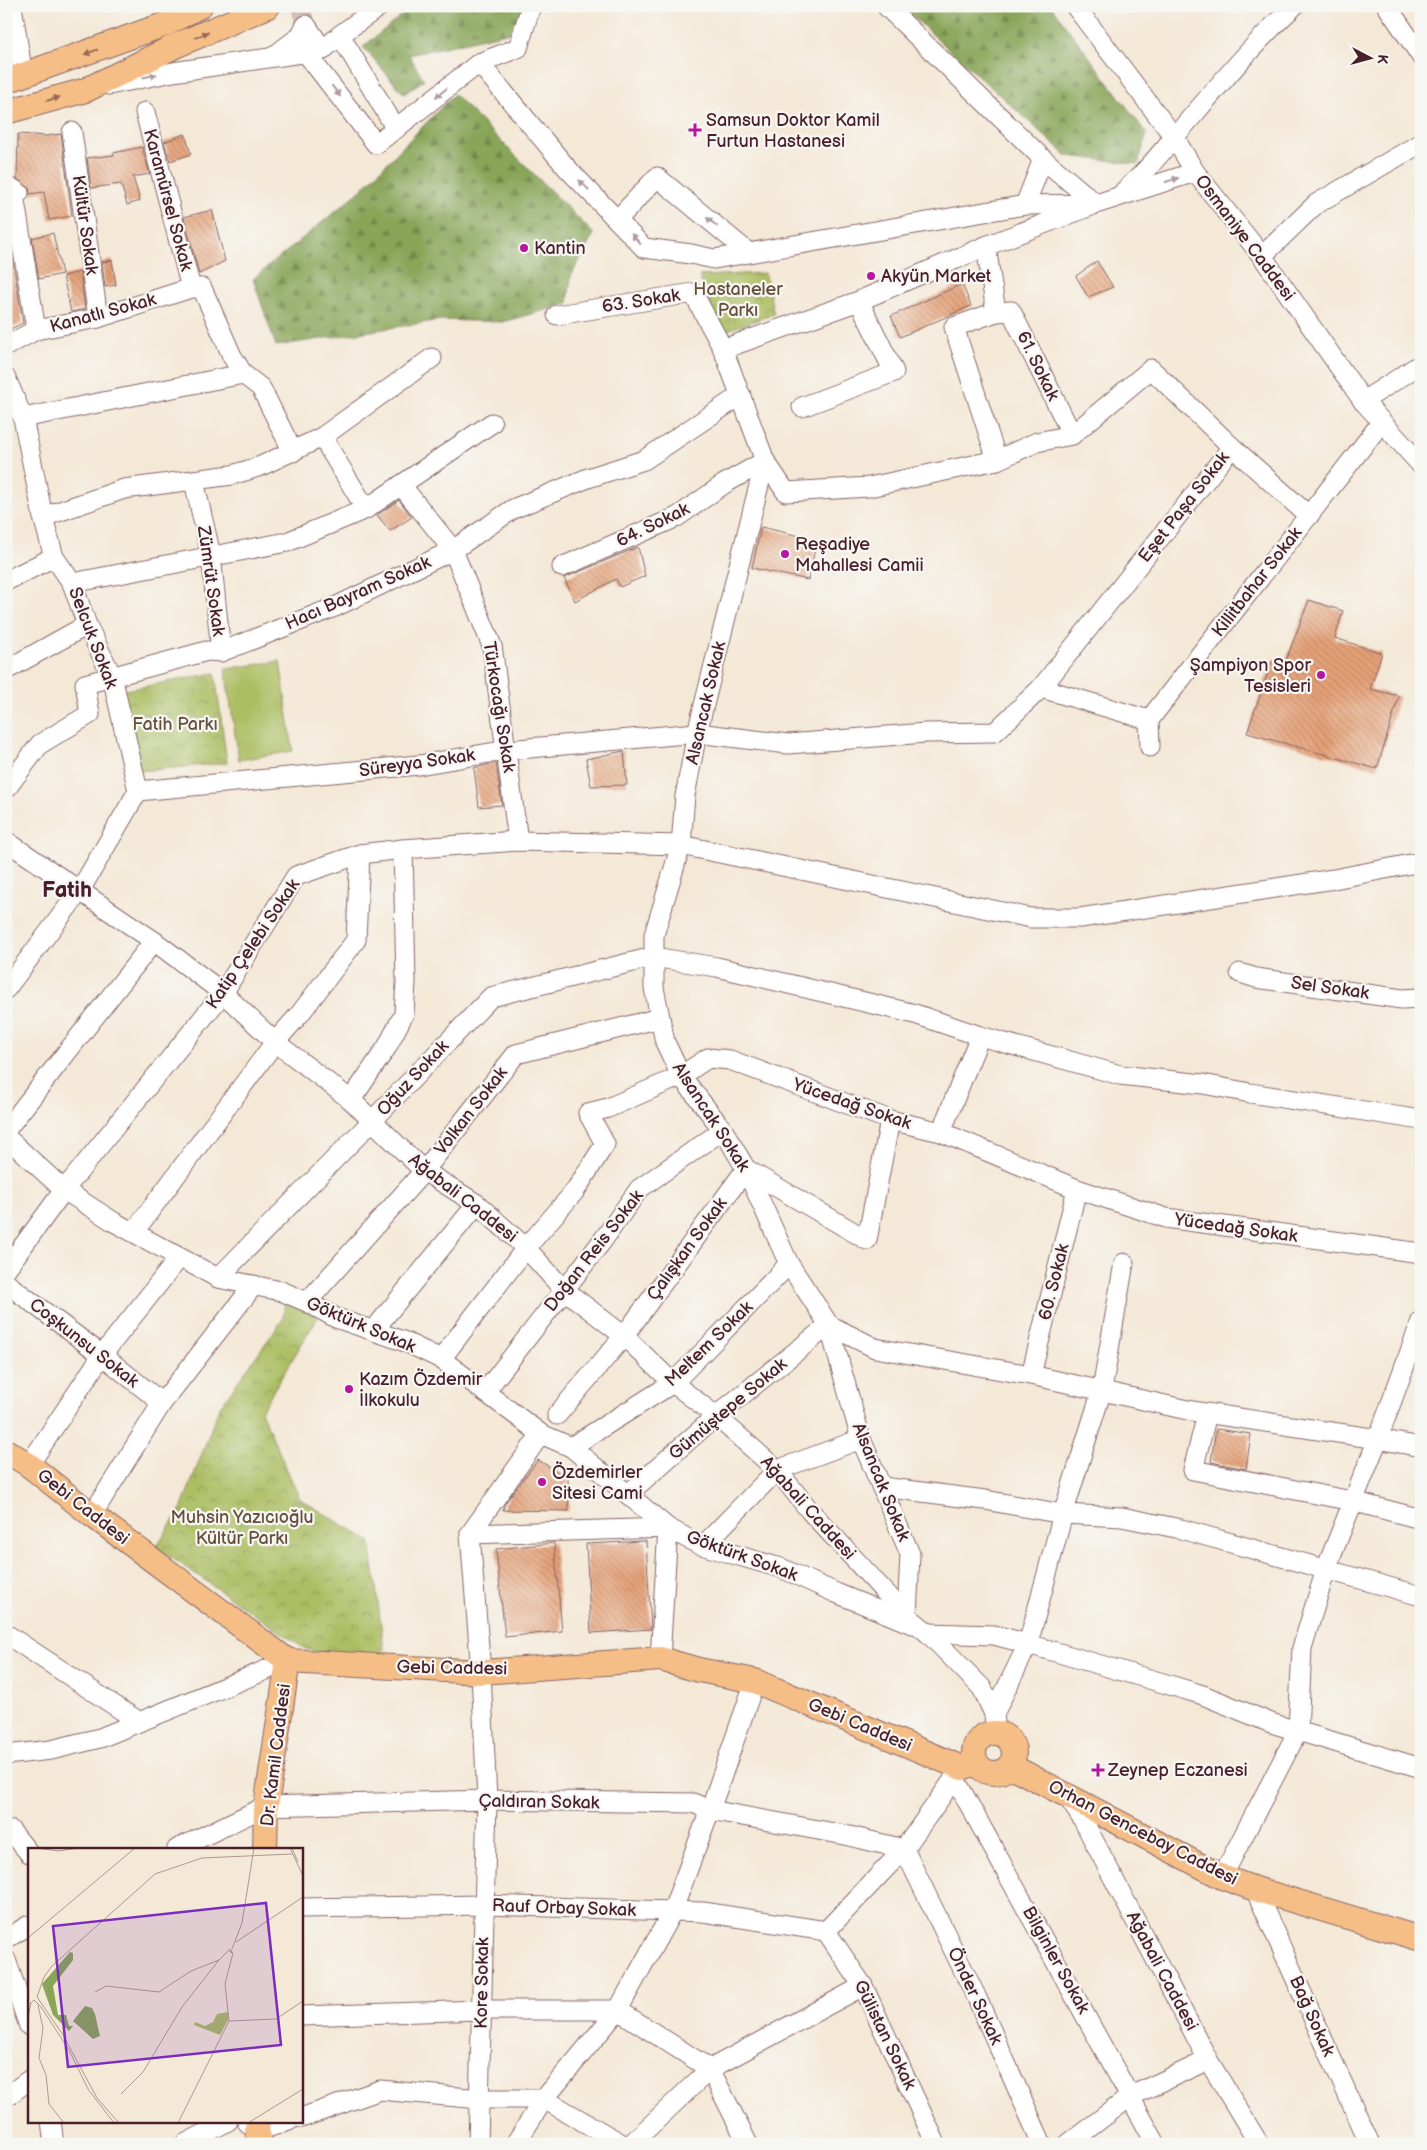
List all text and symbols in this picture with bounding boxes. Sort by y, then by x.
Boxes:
one-way arrow [195,30,209,38]
north arrow [1344,32,1394,82]
one-way arrow [83,48,98,56]
text: K [1373,54,1391,65]
one-way arrow [143,72,159,80]
one-way arrow [330,84,341,97]
one-way arrow [435,88,448,99]
one-way arrow [46,94,61,102]
place label: Samsun Doktor Kamil Furtun Hastanesi [706,110,880,152]
marker: Samsun Doktor Kamil Furtun Hastanesi [688,123,702,137]
street label: Karamürsel Sokak [139,127,197,273]
street label: Osmaniye Caddesi [1191,171,1299,305]
street label: Kültür Sokak [68,174,102,276]
one-way arrow [1165,176,1180,184]
one-way arrow [578,179,590,191]
one-way arrow [705,217,718,228]
one-way arrow [630,234,642,246]
place label: Kantin [534,238,586,259]
marker: Kantin [518,242,530,254]
place label: Akyün Market [881,266,992,287]
marker: Akyün Market [865,270,877,282]
park label: Hastaneler Parkı [693,279,783,321]
street label: 63. Sokak [600,284,682,318]
street label: Kanatlı Sokak [48,289,158,337]
street label: 61. Sokak [1012,328,1064,404]
street label: Eşet Paşa Sokak [1134,447,1234,567]
street label: 64. Sokak [613,498,693,552]
street label: Killitbahar Sokak [1208,523,1307,641]
street label: Zümrüt Sokak [193,524,229,638]
place label: Reşadiye Mahallesi Camii [795,534,924,576]
marker: Reşadiye Mahallesi Camii [779,548,791,560]
street label: Hacı Bayram Sokak [282,551,434,635]
street label: Selcuk Sokak [64,584,122,692]
street label: Alsancak Sokak [682,639,730,767]
street label: Türkocağı Sokak [478,640,520,774]
place label: Şampiyon Spor Tesisleri [1190,655,1311,697]
marker: Şampiyon Spor Tesisleri [1315,669,1327,681]
park label: Fatih Parkı [132,714,218,735]
street label: Süreyya Sokak [358,744,476,782]
street label: Katip Çelebi Sokak [202,875,304,1013]
district label: Fatih [42,877,92,904]
street label: Sel Sokak [1290,972,1371,1004]
street label: Oğuz Sokak [373,1036,453,1120]
street label: Alsancak Sokak [668,1058,754,1176]
street label: Volkan Sokak [430,1063,512,1159]
street label: Yücedağ Sokak [789,1074,914,1134]
street label: Ağabali Caddesi [404,1149,522,1247]
street label: Doğan Reis Sokak [540,1186,648,1316]
street label: Çalışkan Sokak [643,1193,732,1305]
street label: Yücedağ Sokak [1172,1209,1299,1247]
street label: 60. Sokak [1034,1241,1074,1322]
street label: Göktürk Sokak [303,1292,419,1358]
street label: Coşkunsu Sokak [25,1294,143,1392]
street label: Meltem Sokak [661,1297,757,1391]
street label: Gümüştepe Sokak [665,1353,791,1464]
place label: Kazım Özdemir İlkokulu [359,1368,483,1411]
marker: Kazım Özdemir İlkokulu [343,1383,355,1395]
street label: Alsancak Sokak [848,1420,914,1545]
street label: Ağabali Caddesi [756,1452,860,1564]
place label: Özdemirler Sitesi Cami [552,1461,643,1504]
street label: Gebi Caddesi [33,1465,133,1549]
marker: Özdemirler Sitesi Cami [536,1476,548,1488]
park label: Muhsin Yazıcıoğlu Kültür Parkı [170,1507,314,1549]
street label: Göktürk Sokak [683,1526,801,1586]
street label: Gebi Caddesi [396,1657,508,1679]
street label: Dr. Kamil Caddesi [257,1682,295,1828]
street label: Gebi Caddesi [805,1694,915,1756]
place label: Zeynep Eczanesi [1107,1760,1248,1781]
marker: Zeynep Eczanesi [1092,1764,1104,1776]
street label: Orhan Gencebay Caddesi [1045,1776,1241,1890]
street label: Çaldıran Sokak [478,1790,600,1814]
inset map [28,1848,302,2122]
street label: Rauf Orbay Sokak [492,1895,637,1921]
street label: Bilginler Sokak [1018,1903,1094,2017]
street label: Ağabali Caddesi [1122,1908,1202,2034]
street label: Kore Sokak [471,1937,493,2029]
street label: Önder Sokak [943,1943,1008,2048]
street label: Bağ Sokak [1285,1972,1339,2060]
street label: Gülistan Sokak [849,1977,921,2093]

